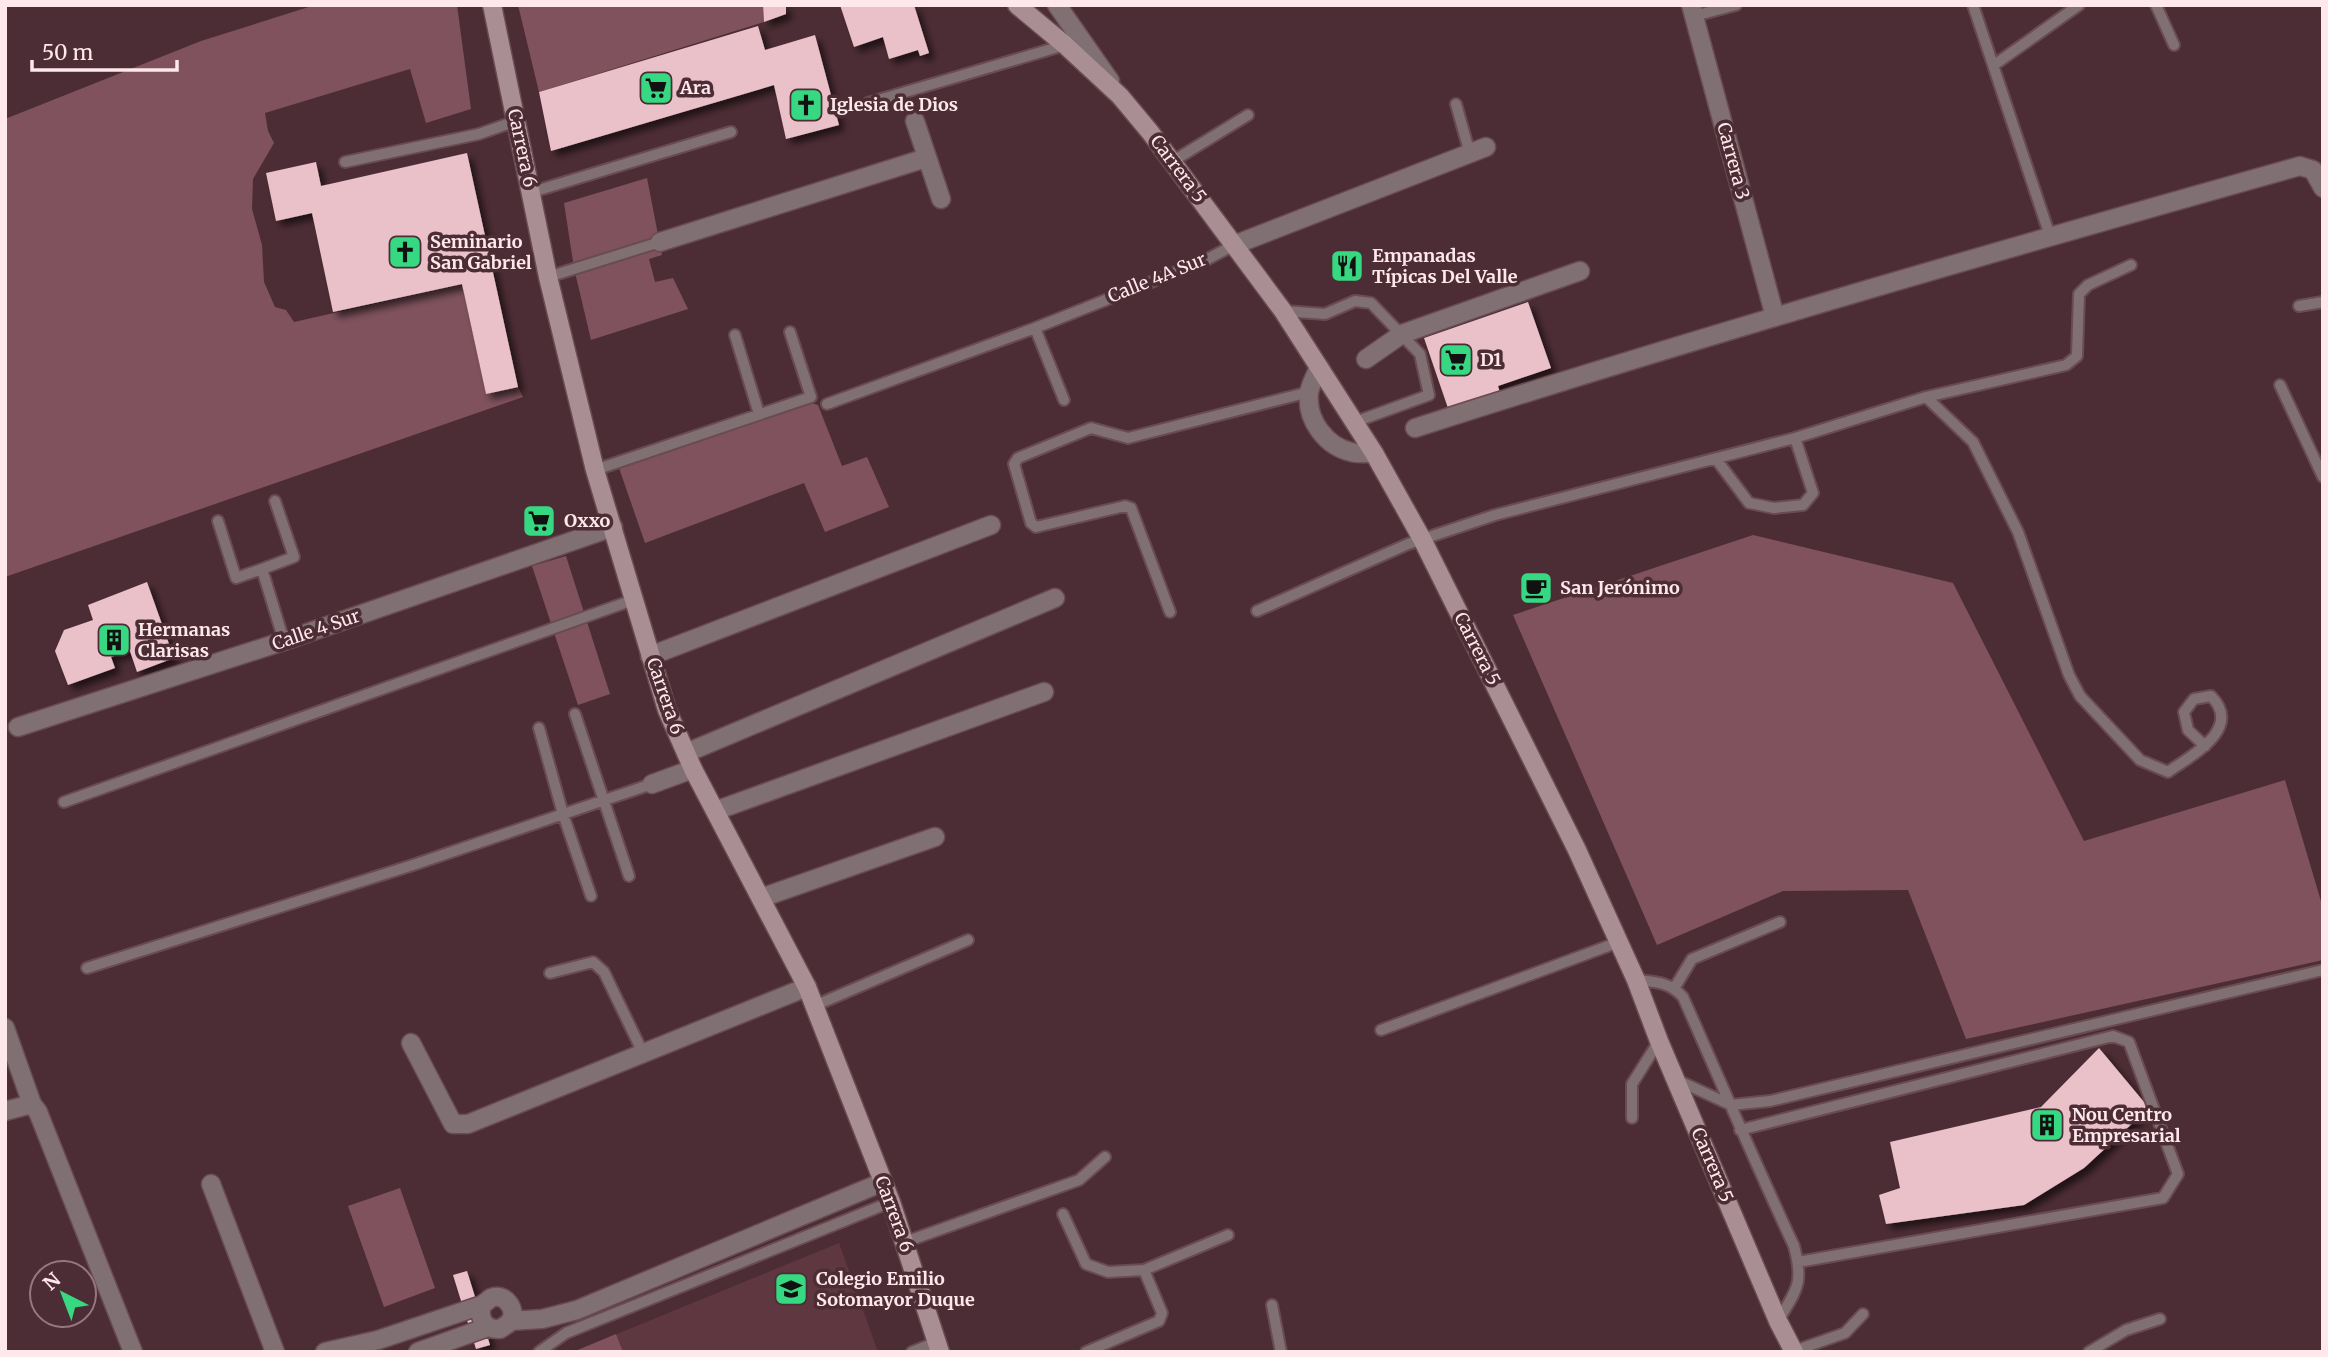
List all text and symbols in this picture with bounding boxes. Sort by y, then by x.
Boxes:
scale bar [32,28,177,72]
text: 50 m [42,39,93,66]
supermarket icon: Ara [637,69,675,107]
place label: Ara [679,76,711,99]
church icon: Iglesia de Dios [787,86,825,124]
place label: Iglesia de Dios [830,93,958,116]
street label: Carrera 6 [503,107,542,189]
street label: Carrera 3 [1712,120,1755,202]
street label: Carrera 5 [1145,130,1211,207]
place label: Seminario San Gabriel [430,230,532,274]
church icon: Seminario San Gabriel [386,233,424,271]
place label: Empanadas Típicas Del Valle [1372,244,1518,288]
street label: Calle 4A Sur [1104,247,1209,308]
restaurant icon: Empanadas Típicas Del Valle [1328,247,1366,285]
supermarket icon: D1 [1437,341,1475,379]
place label: D1 [1480,348,1502,371]
supermarket icon: Oxxo [520,502,558,540]
place label: Oxxo [564,509,610,532]
cafe icon: San Jerónimo [1517,569,1555,607]
place label: San Jerónimo [1560,576,1680,599]
street label: Calle 4 Sur [269,604,363,655]
street label: Carrera 5 [1449,608,1506,689]
place label: Hermanas Clarisas [138,618,230,662]
building icon: Hermanas Clarisas [95,621,133,659]
street label: Carrera 6 [642,655,689,737]
place label: Nou Centro Empresarial [2072,1103,2181,1147]
building icon: Nou Centro Empresarial [2028,1106,2066,1144]
street label: Carrera 5 [1686,1124,1739,1206]
street label: Carrera 6 [870,1173,919,1255]
north arrow [28,1259,98,1329]
text: N [38,1267,65,1295]
place label: Colegio Emilio Sotomayor Duque [816,1267,975,1311]
school or university icon: Colegio Emilio Sotomayor Duque [772,1270,810,1308]

